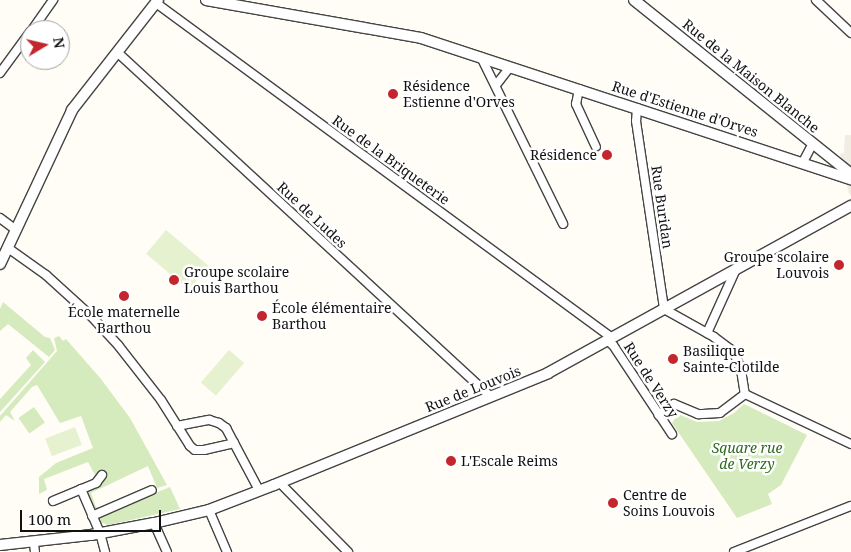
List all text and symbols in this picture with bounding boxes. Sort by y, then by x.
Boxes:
street label: Rue de la Maison Blanche [679,16,823,136]
north arrow [20,20,70,70]
text: N [49,36,70,50]
street label: Rue d'Estienne d'Orves [610,77,760,141]
place label: Résidence Estienne d'Orves [403,78,515,110]
marker: Résidence Estienne d'Orves [387,88,399,100]
street label: Rue de la Briqueterie [329,112,453,208]
place label: Résidence [530,147,597,163]
marker: Résidence [601,149,613,161]
street label: Rue Buridan [648,164,676,250]
street label: Rue de Ludes [274,179,350,251]
place label: Groupe scolaire Louvois [724,249,829,282]
marker: Groupe scolaire Louvois [833,259,845,271]
place label: Groupe scolaire Louis Barthou [184,264,289,296]
marker: Groupe scolaire Louis Barthou [168,274,180,286]
marker: École maternelle Barthou [118,290,130,302]
place label: École élémentaire Barthou [272,300,392,332]
place label: École maternelle Barthou [68,304,180,336]
marker: École élémentaire Barthou [256,310,268,322]
street label: Rue de Verzy [620,339,682,421]
place label: Basilique Sainte-Clotilde [683,343,780,376]
marker: Basilique Sainte-Clotilde [667,353,679,365]
street label: Rue de Louvois [423,362,523,416]
park label: Square rue de Verzy [712,440,782,472]
place label: L'Escale Reims [461,453,558,469]
marker: L'Escale Reims [445,455,457,467]
place label: Centre de Soins Louvois [623,487,715,520]
marker: Centre de Soins Louvois [607,497,619,509]
scale bar [22,500,164,532]
text: 100 m [28,509,71,529]

